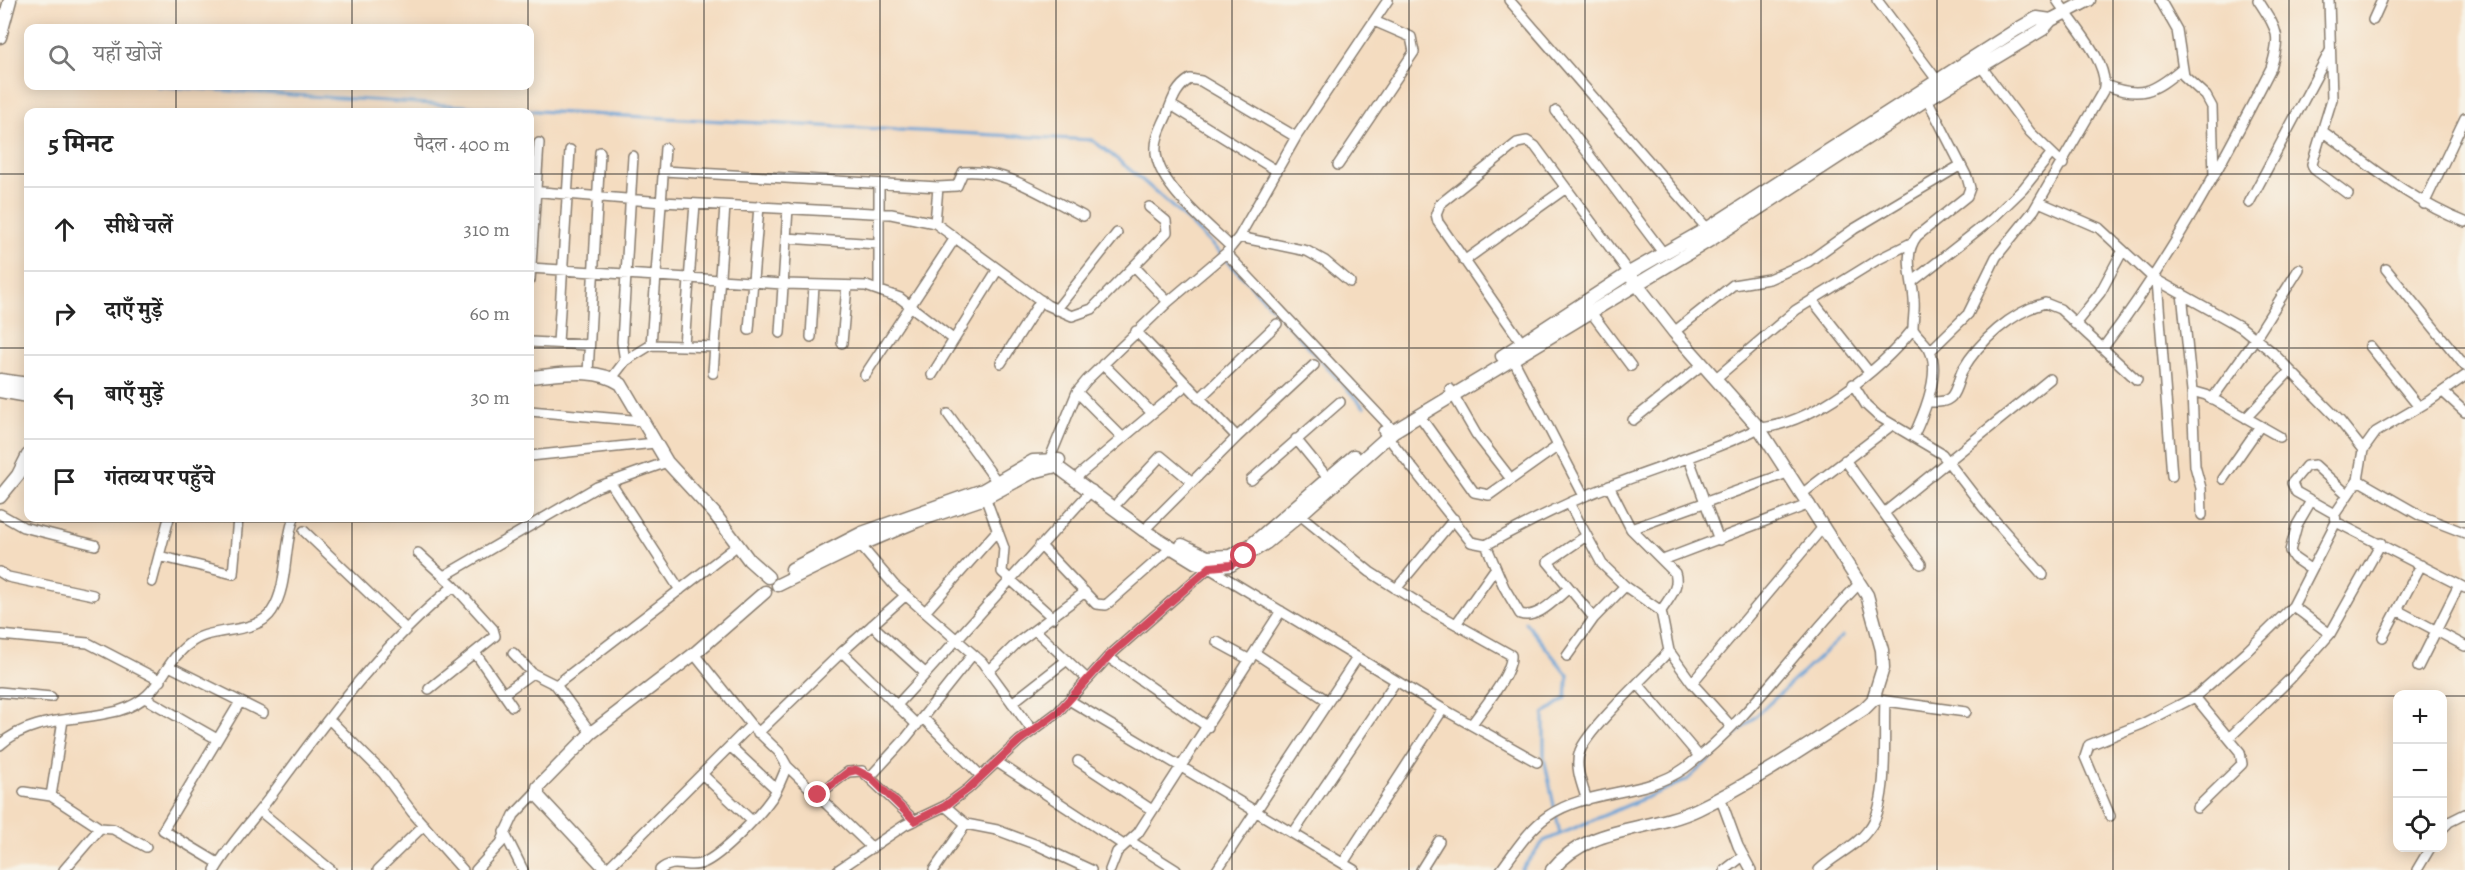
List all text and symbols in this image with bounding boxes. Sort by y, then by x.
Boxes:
search box [24,24,534,90]
text: यहाँ खोजें [93,39,162,69]
icon: search [45,41,78,74]
text: 5 मिनट [48,126,113,161]
text: पैदल · 400 m [414,131,510,158]
text: सीधे चलें [105,211,173,241]
icon: ahead [48,213,81,246]
text: 310 m [464,216,510,243]
text: दाएँ मुड़ें [105,295,163,325]
icon: right [48,297,81,330]
text: 60 m [470,300,510,327]
text: बाएँ मुड़ें [105,379,163,409]
icon: left [48,381,81,414]
text: 30 m [470,384,510,411]
text: गंतव्य पर पहुँचे [105,463,214,493]
icon: arrive [48,465,81,498]
route start [1230,542,1256,568]
map controls [2393,690,2447,852]
button: + [2393,690,2447,744]
button: − [2393,744,2447,798]
route end [804,781,830,807]
button: locate [2393,798,2447,852]

